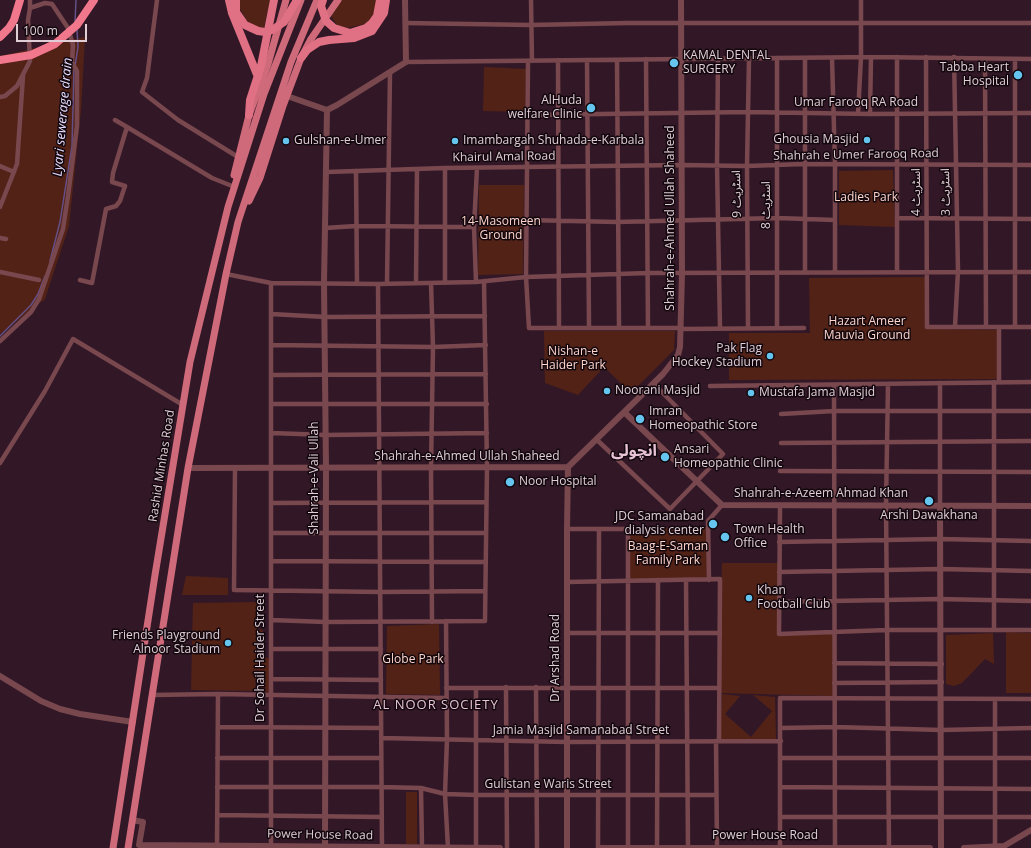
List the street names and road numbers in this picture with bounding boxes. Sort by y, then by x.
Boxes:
street label: Umar Farooq RA Road [794,96,918,110]
street label: Shahrah-e-Ahmed Ullah Shaheed [664,125,678,311]
street label: Shahrah e Umer Farooq Road [773,146,939,164]
street label: Khairul Amal Road [452,149,556,165]
street label: اسٹریٹ 4 [910,168,924,216]
street label: اسٹریٹ 3 [938,168,954,216]
street label: اسٹریٹ 9 [729,170,745,218]
street label: اسٹریٹ 8 [760,181,774,229]
street label: Rashid Minhas Road [146,409,178,523]
street label: Shahrah-e-Vali Ullah [308,421,322,535]
street label: Shahrah-e-Ahmed Ullah Shaheed [374,450,560,464]
street label: Shahrah-e-Azeem Ahmad Khan [734,487,908,501]
street label: Dr Sohail Haider Street [254,594,268,722]
street label: Dr Arshad Road [549,614,563,702]
street label: Jamia Masjid Samanabad Street [493,724,669,738]
street label: Gulistan e Waris Street [484,778,612,792]
street label: Power House Road [267,827,373,843]
street label: Power House Road [712,829,818,843]

